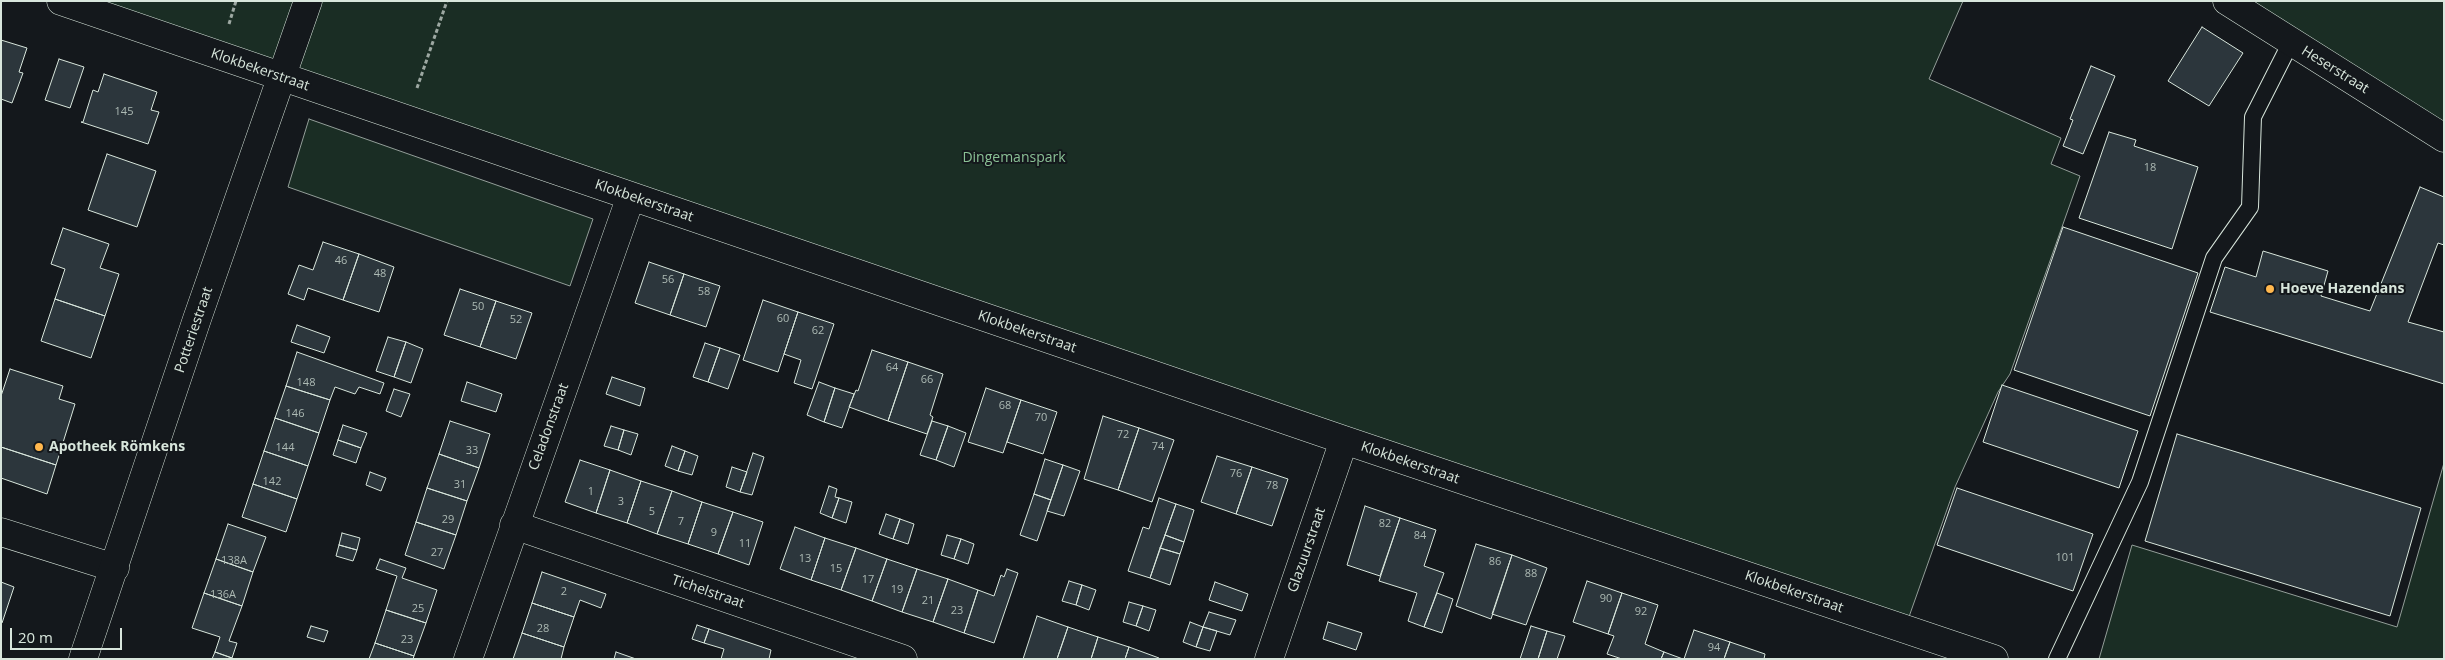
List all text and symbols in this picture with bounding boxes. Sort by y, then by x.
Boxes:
street label: Heserstraat [2298,43,2372,97]
street label: Klokbekerstraat [208,45,312,95]
house number: 145 [115,105,133,119]
park label: Dingemanspark [962,150,1066,166]
house number: 18 [2144,161,2156,175]
street label: Klokbekerstraat [592,176,696,226]
house number: 46 [335,254,347,268]
house number: 48 [374,267,386,281]
house number: 56 [662,273,674,287]
place label: Hoeve Hazendans [2280,281,2404,297]
marker: Hoeve Hazendans [2264,283,2276,295]
street label: Potteriestraat [171,285,217,375]
house number: 58 [698,285,710,299]
house number: 50 [472,300,484,314]
street label: Klokbekerstraat [975,307,1079,357]
house number: 60 [777,312,789,326]
house number: 52 [510,313,522,327]
house number: 62 [812,324,824,338]
house number: 64 [886,361,898,375]
house number: 66 [921,373,933,387]
house number: 148 [297,376,315,390]
street label: Celadonstraat [525,381,573,473]
house number: 68 [999,399,1011,413]
house number: 146 [286,407,304,421]
house number: 70 [1035,411,1047,425]
house number: 72 [1117,428,1129,442]
street label: Klokbekerstraat [1358,438,1462,488]
place label: Apotheek Römkens [49,439,185,455]
house number: 74 [1152,440,1164,454]
marker: Apotheek Römkens [33,441,45,453]
house number: 144 [276,441,294,455]
house number: 33 [466,444,478,458]
house number: 76 [1230,467,1242,481]
house number: 142 [263,475,281,489]
house number: 31 [454,478,466,492]
house number: 78 [1266,479,1278,493]
house number: 1 [588,485,594,499]
house number: 3 [618,495,624,509]
house number: 5 [649,505,655,519]
street label: Glazuurstraat [1285,505,1329,595]
house number: 29 [442,513,454,527]
house number: 7 [678,515,684,529]
house number: 82 [1379,517,1391,531]
house number: 9 [711,526,717,540]
house number: 84 [1414,529,1426,543]
house number: 11 [739,537,751,551]
house number: 27 [431,546,443,560]
house number: 101 [2056,551,2074,565]
house number: 13 [799,552,811,566]
house number: 138A [221,554,247,568]
house number: 86 [1489,555,1501,569]
house number: 15 [830,562,842,576]
house number: 88 [1525,567,1537,581]
street label: Klokbekerstraat [1742,567,1846,617]
street label: Tichelstraat [669,572,747,612]
house number: 17 [862,573,874,587]
house number: 19 [891,583,903,597]
house number: 2 [561,585,567,599]
house number: 136A [210,588,236,602]
house number: 90 [1600,592,1612,606]
house number: 21 [922,594,934,608]
house number: 25 [412,602,424,616]
house number: 23 [951,604,963,618]
house number: 92 [1635,605,1647,619]
scale bar [12,618,125,650]
house number: 28 [537,622,549,636]
text: 20 m [18,627,53,647]
house number: 23 [401,633,413,647]
house number: 94 [1708,641,1720,655]

